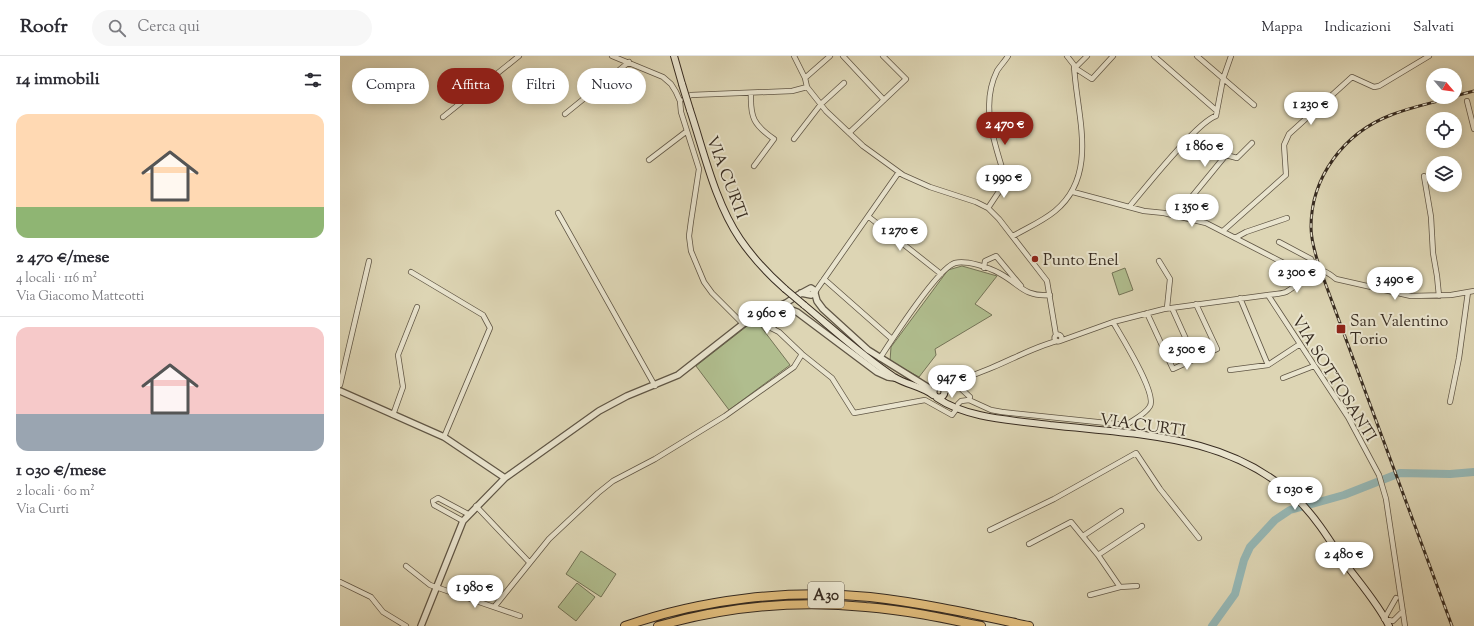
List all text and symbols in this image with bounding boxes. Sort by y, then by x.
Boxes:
search box [92,10,372,46]
text: Roofr [20,14,68,41]
icon: search [106,17,128,39]
text: Cerca qui [138,17,200,38]
text: Mappa [1262,18,1303,38]
text: Indicazioni [1325,18,1391,38]
text: Salvati [1413,18,1454,38]
text: 14 immobili [16,68,100,92]
chip: Compra [352,68,429,104]
chip: Affitta [437,68,504,104]
chip: Filtri [512,68,569,104]
chip: Nuovo [577,68,646,104]
north arrow [1426,68,1462,104]
map controls [1426,68,1462,192]
icon: filters [302,69,324,91]
pin: 1 230 € [1274,92,1348,126]
text: 1 230 € [1293,96,1329,114]
pin: 2 470 € [968,112,1042,146]
button: locate [1426,112,1462,148]
text: 2 470 € [985,116,1025,134]
street label: VIA CURTI [699,133,752,223]
pin: 1 860 € [1168,134,1242,168]
text: 1 860 € [1186,138,1224,156]
icon: home [134,140,206,212]
button: layers [1426,156,1462,192]
pin: 1 990 € [967,165,1041,199]
text: 1 990 € [985,169,1023,187]
pin: 1 350 € [1155,194,1229,228]
text: 1 350 € [1175,198,1209,216]
pin: 1 270 € [863,218,937,252]
text: 1 270 € [881,222,919,240]
text: 2 470 €/mese [16,246,109,270]
place label: Punto Enel [1043,250,1119,273]
marker: Punto Enel [1030,254,1040,264]
pin: 2 300 € [1260,260,1334,294]
text: 2 300 € [1278,264,1316,282]
pin: 3 490 € [1358,267,1432,301]
text: 4 locali · 116 m² [16,270,97,288]
text: 3 490 € [1376,271,1414,289]
text: Via Giacomo Matteotti [16,288,144,306]
pin: 2 960 € [730,301,804,335]
text: 2 960 € [747,305,787,323]
place label: San Valentino Torio [1350,311,1448,352]
street label: VIA SOTTOSANTI [1285,312,1381,447]
marker: San Valentino Torio [1335,323,1347,335]
pin: 2 500 € [1150,337,1224,371]
text: 2 500 € [1168,341,1206,359]
icon: home [134,353,206,425]
pin: 947 € [924,365,980,399]
text: 947 € [937,369,967,387]
street label: VIA CURTI [1098,409,1187,444]
text: 1 030 €/mese [16,459,106,483]
pin: 1 030 € [1258,477,1332,511]
text: 1 030 € [1277,481,1313,499]
text: 2 locali · 60 m² [16,483,95,501]
text: Via Curti [16,501,69,519]
pin: 2 480 € [1307,542,1381,576]
text: 2 480 € [1324,546,1364,564]
pin: 1 980 € [438,575,512,609]
text: 1 980 € [456,579,494,597]
road number: A30 [808,582,844,608]

